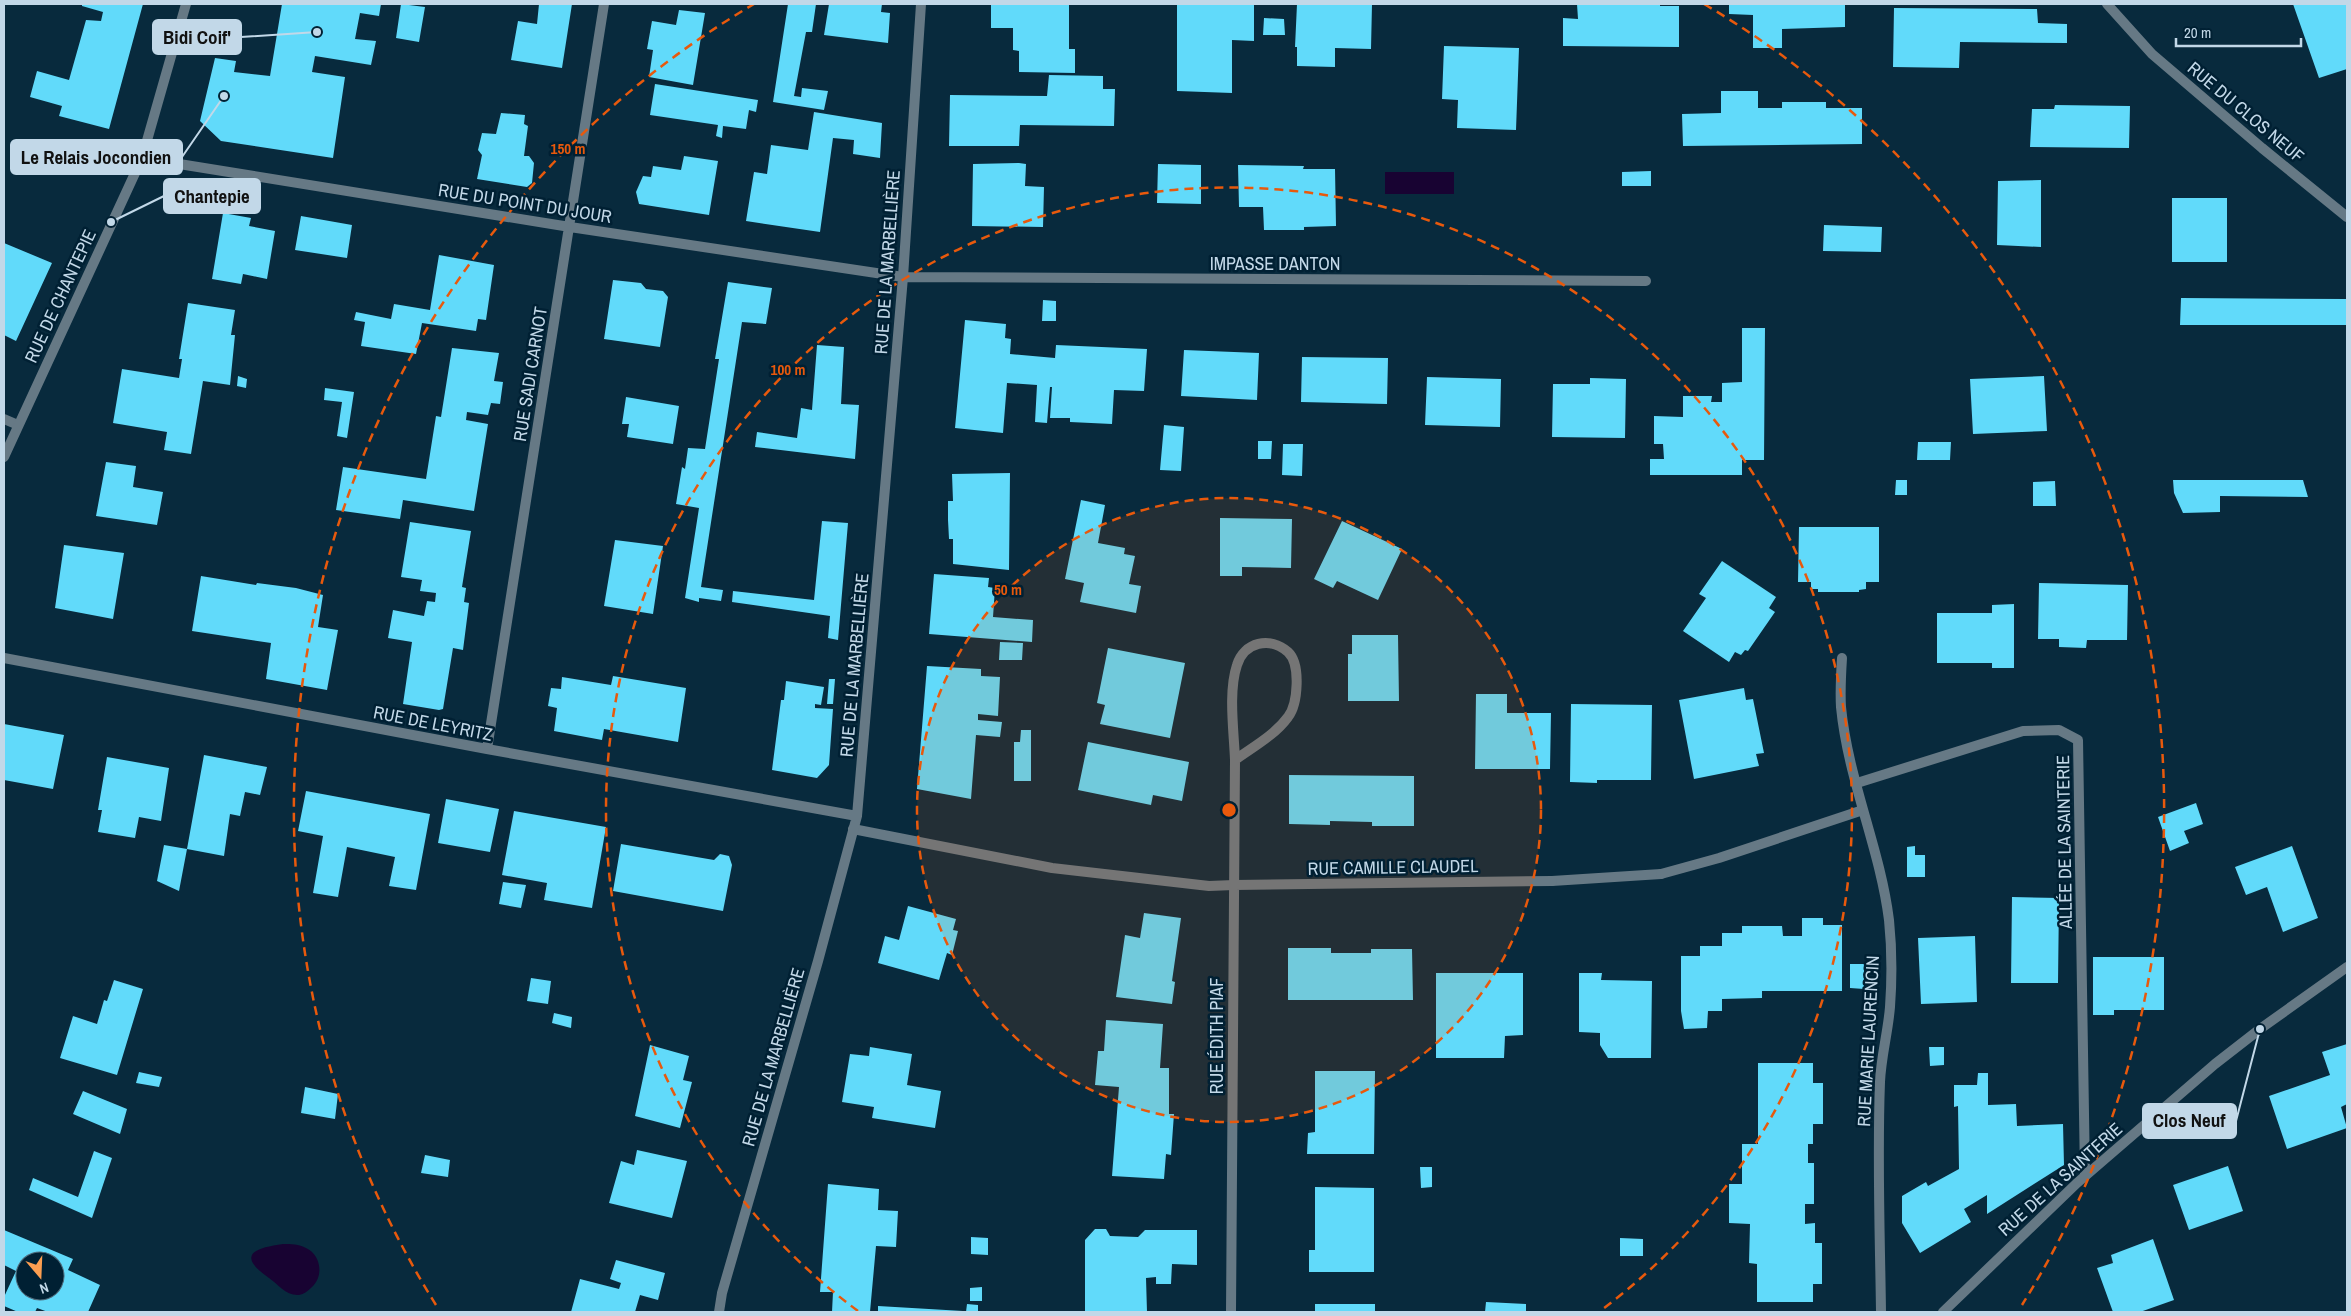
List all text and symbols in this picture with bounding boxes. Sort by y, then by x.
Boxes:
scale bar [2176,15,2301,47]
callout: Bidi Coif' [153,20,241,54]
text: 20 m [2184,22,2211,43]
text: Bidi Coif' [163,24,231,50]
street label: RUE DU CLOS NEUF [2182,56,2310,168]
text: 150 m [551,138,585,159]
callout: Le Relais Jocondien [11,140,182,174]
text: Le Relais Jocondien [21,144,171,170]
street label: RUE DE LA MARBELLIÈRE [868,169,906,355]
street label: RUE DU POINT DU JOUR [437,177,614,229]
callout: Chantepie [164,179,260,213]
text: Chantepie [174,183,250,209]
street label: RUE DE CHANTEPIE [18,225,102,367]
street label: IMPASSE DANTON [1210,251,1340,276]
street label: RUE SADI CARNOT [507,305,553,443]
text: 100 m [771,359,805,380]
street label: RUE DE LA MARBELLIÈRE [834,572,874,758]
text: 50 m [994,579,1022,600]
street label: RUE DE LEYRITZ [371,699,495,747]
street label: ALLÉE DE LA SAINTERIE [2050,755,2078,930]
centre of rings [1220,801,1238,819]
street label: RUE CAMILLE CLAUDEL [1307,853,1479,881]
street label: RUE MARIE LAURENCIN [1851,955,1885,1127]
street label: RUE DE LA MARBELLIÈRE [736,965,810,1149]
street label: RUE ÉDITH PIAF [1204,978,1229,1094]
callout: Clos Neuf [2143,1104,2236,1138]
text: Clos Neuf [2153,1107,2226,1133]
street label: RUE DE LA SAINTERIE [1993,1116,2127,1242]
north arrow [15,1251,65,1301]
text: N [37,1278,51,1298]

